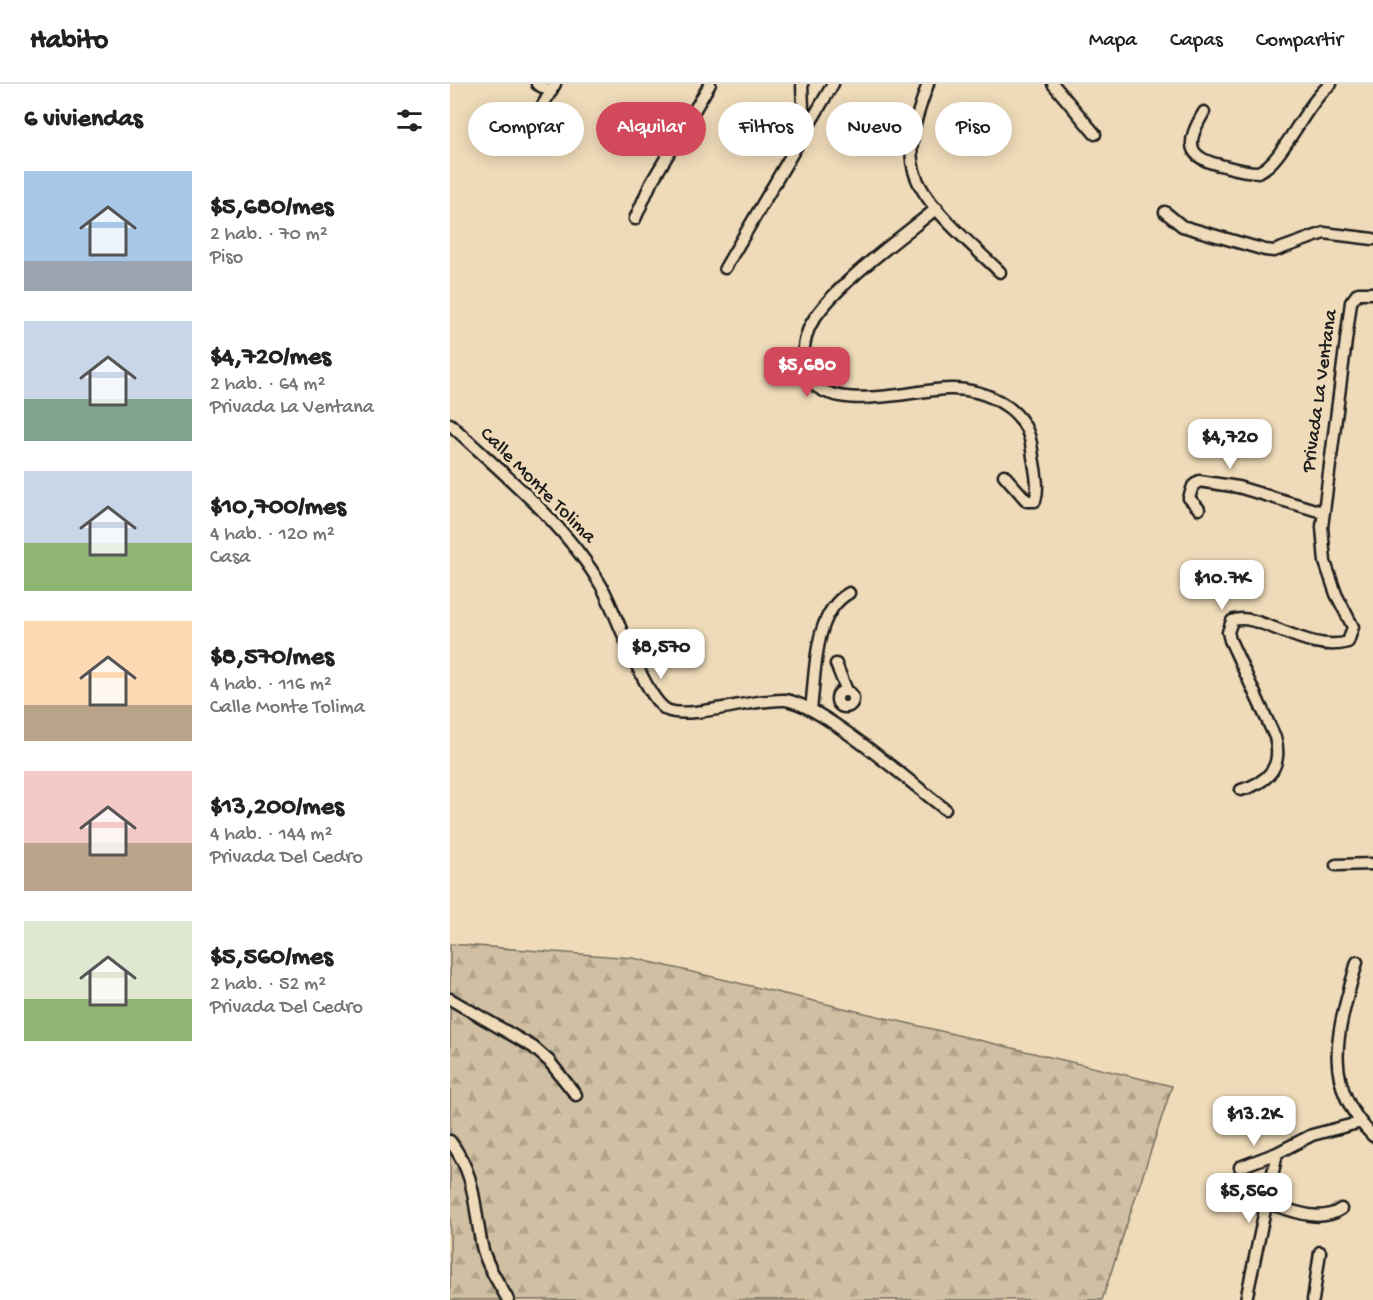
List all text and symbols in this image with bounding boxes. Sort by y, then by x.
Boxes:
text: Habito [30,25,108,58]
text: Mapa [1089,29,1137,54]
text: Capas [1170,29,1223,54]
text: Compartir [1256,29,1343,54]
chip: Comprar [468,102,584,156]
chip: Alquilar [596,102,706,156]
chip: Filtros [718,102,814,156]
chip: Nuevo [826,102,923,156]
chip: Piso [935,102,1012,156]
icon: filters [393,104,426,137]
text: 6 viviendas [24,105,143,136]
text: $5,680/mes [210,193,333,224]
icon: home [72,195,144,267]
text: 2 hab. · 70 m² [210,224,328,247]
text: Piso [210,247,243,270]
street label: Privada La Ventana [1298,307,1344,475]
text: $4,720/mes [210,343,331,374]
icon: home [72,345,144,417]
pin: $5,680 [758,347,856,398]
text: $5,680 [778,355,836,378]
text: 2 hab. · 64 m² [210,374,325,397]
text: Privada La Ventana [210,397,374,420]
pin: $4,720 [1181,419,1279,470]
street label: Calle Monte Tolima [474,423,601,550]
text: $4,720 [1202,427,1258,450]
text: $10,700/mes [210,493,346,524]
icon: home [72,495,144,567]
text: 4 hab. · 120 m² [210,524,335,547]
text: Casa [210,547,250,570]
pin: $10.7K [1173,560,1271,611]
text: $10.7K [1194,568,1250,591]
pin: $8,570 [612,629,710,680]
text: $8,570 [632,637,690,660]
text: $8,570/mes [210,643,334,674]
icon: home [72,645,144,717]
text: 4 hab. · 116 m² [210,674,332,697]
text: Calle Monte Tolima [210,697,365,720]
text: $13,200/mes [210,793,344,824]
icon: home [72,795,144,867]
text: 4 hab. · 144 m² [210,824,333,847]
text: Privada Del Cedro [210,847,363,870]
text: $5,560/mes [210,943,333,974]
icon: home [72,945,144,1017]
text: 2 hab. · 52 m² [210,974,326,997]
text: Privada Del Cedro [210,997,363,1020]
pin: $13.2K [1205,1096,1303,1147]
text: $13.2K [1227,1104,1281,1127]
pin: $5,560 [1200,1173,1298,1224]
text: $5,560 [1220,1181,1278,1204]

